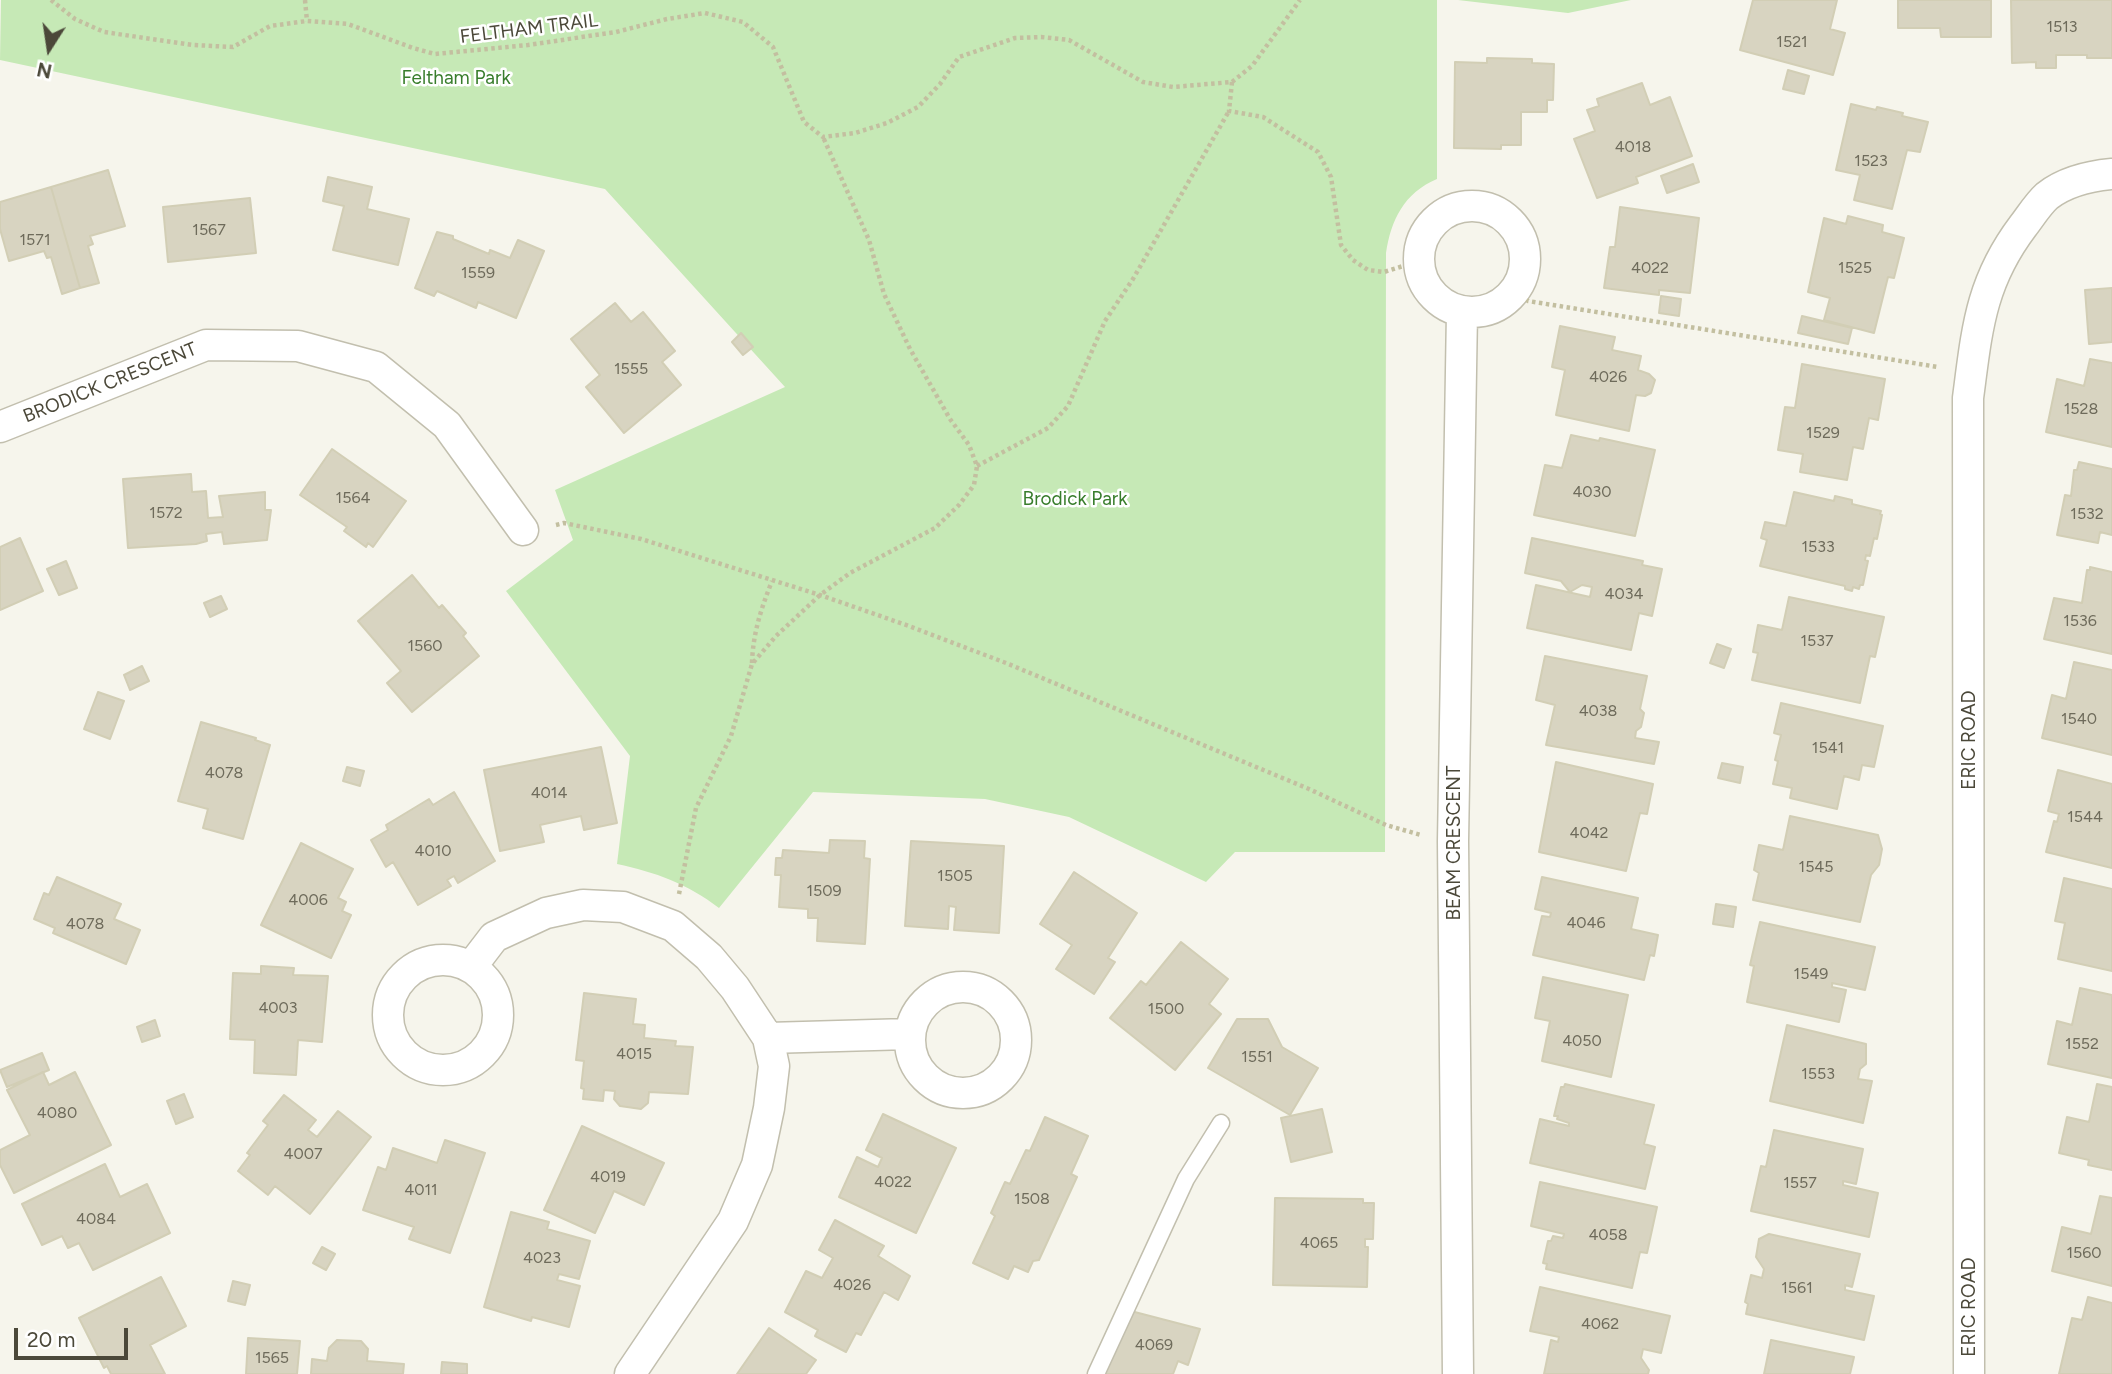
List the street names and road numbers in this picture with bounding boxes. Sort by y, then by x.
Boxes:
street label: FELTHAM TRAIL [459,9,599,49]
street label: BRODICK CRESCENT [20,338,200,428]
street label: ERIC ROAD [1958,690,1980,790]
street label: BEAM CRESCENT [1443,765,1465,921]
street label: ERIC ROAD [1958,1257,1980,1357]

